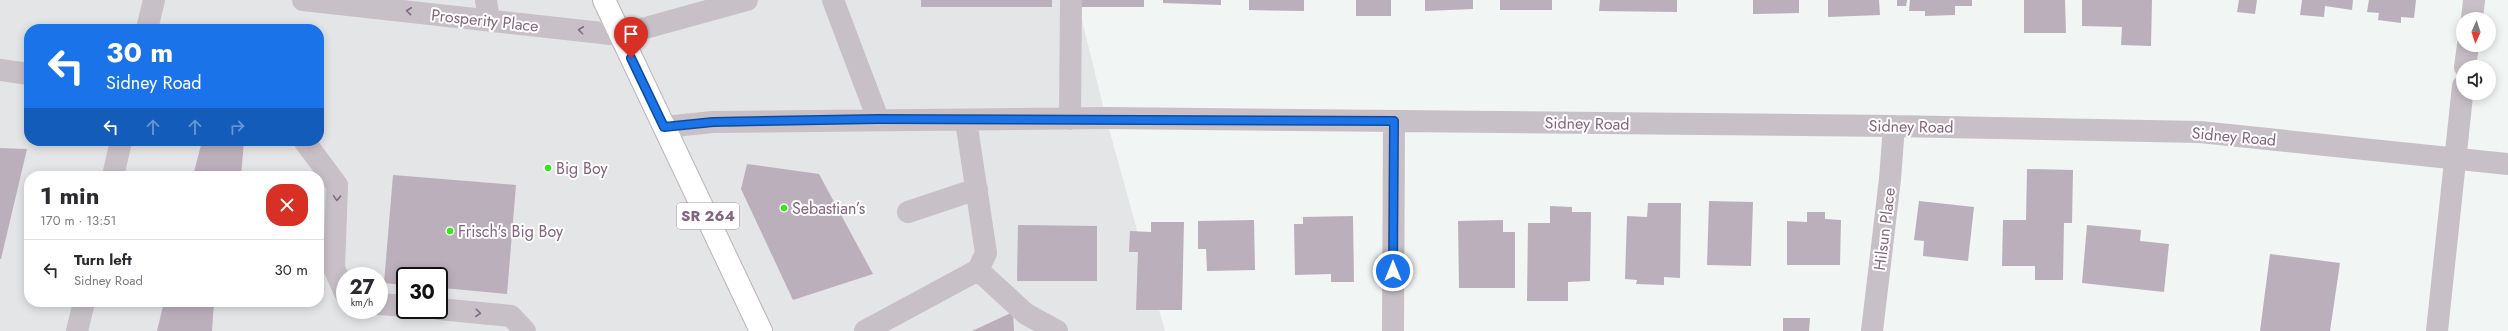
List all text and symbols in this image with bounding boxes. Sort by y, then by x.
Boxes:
street label: Prosperity Place [430,3,540,38]
one-way arrow [406,7,412,16]
north arrow [2456,12,2496,52]
map controls [2456,12,2496,100]
pin [614,17,648,58]
icon: arrive [620,23,642,45]
one-way arrow [578,26,584,35]
text: 30 m [106,32,173,73]
icon: left [40,40,92,92]
button: sound [2456,60,2496,100]
text: Sidney Road [106,70,201,96]
street label: Sidney Road [1544,111,1630,136]
street label: Sidney Road [1868,114,1954,139]
icon: left [100,116,122,138]
icon: ahead [142,116,164,138]
icon: ahead [184,116,206,138]
icon: right [226,116,248,138]
street label: Sidney Road [2191,121,2277,152]
place label: Big Boy [556,157,608,180]
marker: Big Boy [543,163,553,173]
text: 1 min [40,178,100,213]
button: close [266,184,308,226]
street label: Hilsun Place [1868,186,1901,272]
one-way arrow [332,195,341,201]
place label: Sebastian’s [792,197,865,220]
road number: SR 264 [677,203,739,229]
marker: Sebastian’s [779,203,789,213]
text: 170 m · 13:51 [40,211,116,230]
place label: Frisch's Big Boy [458,220,564,243]
marker: Frisch's Big Boy [445,226,455,236]
text: Turn left [74,249,132,271]
position arrow [1372,250,1414,292]
icon: left [40,259,62,281]
text: 30 m [275,259,308,281]
speed limit sign: 30 [396,267,448,319]
text: Sidney Road [74,271,143,290]
text: 27 [349,273,375,302]
text: km/h [351,295,373,310]
one-way arrow [475,308,481,317]

